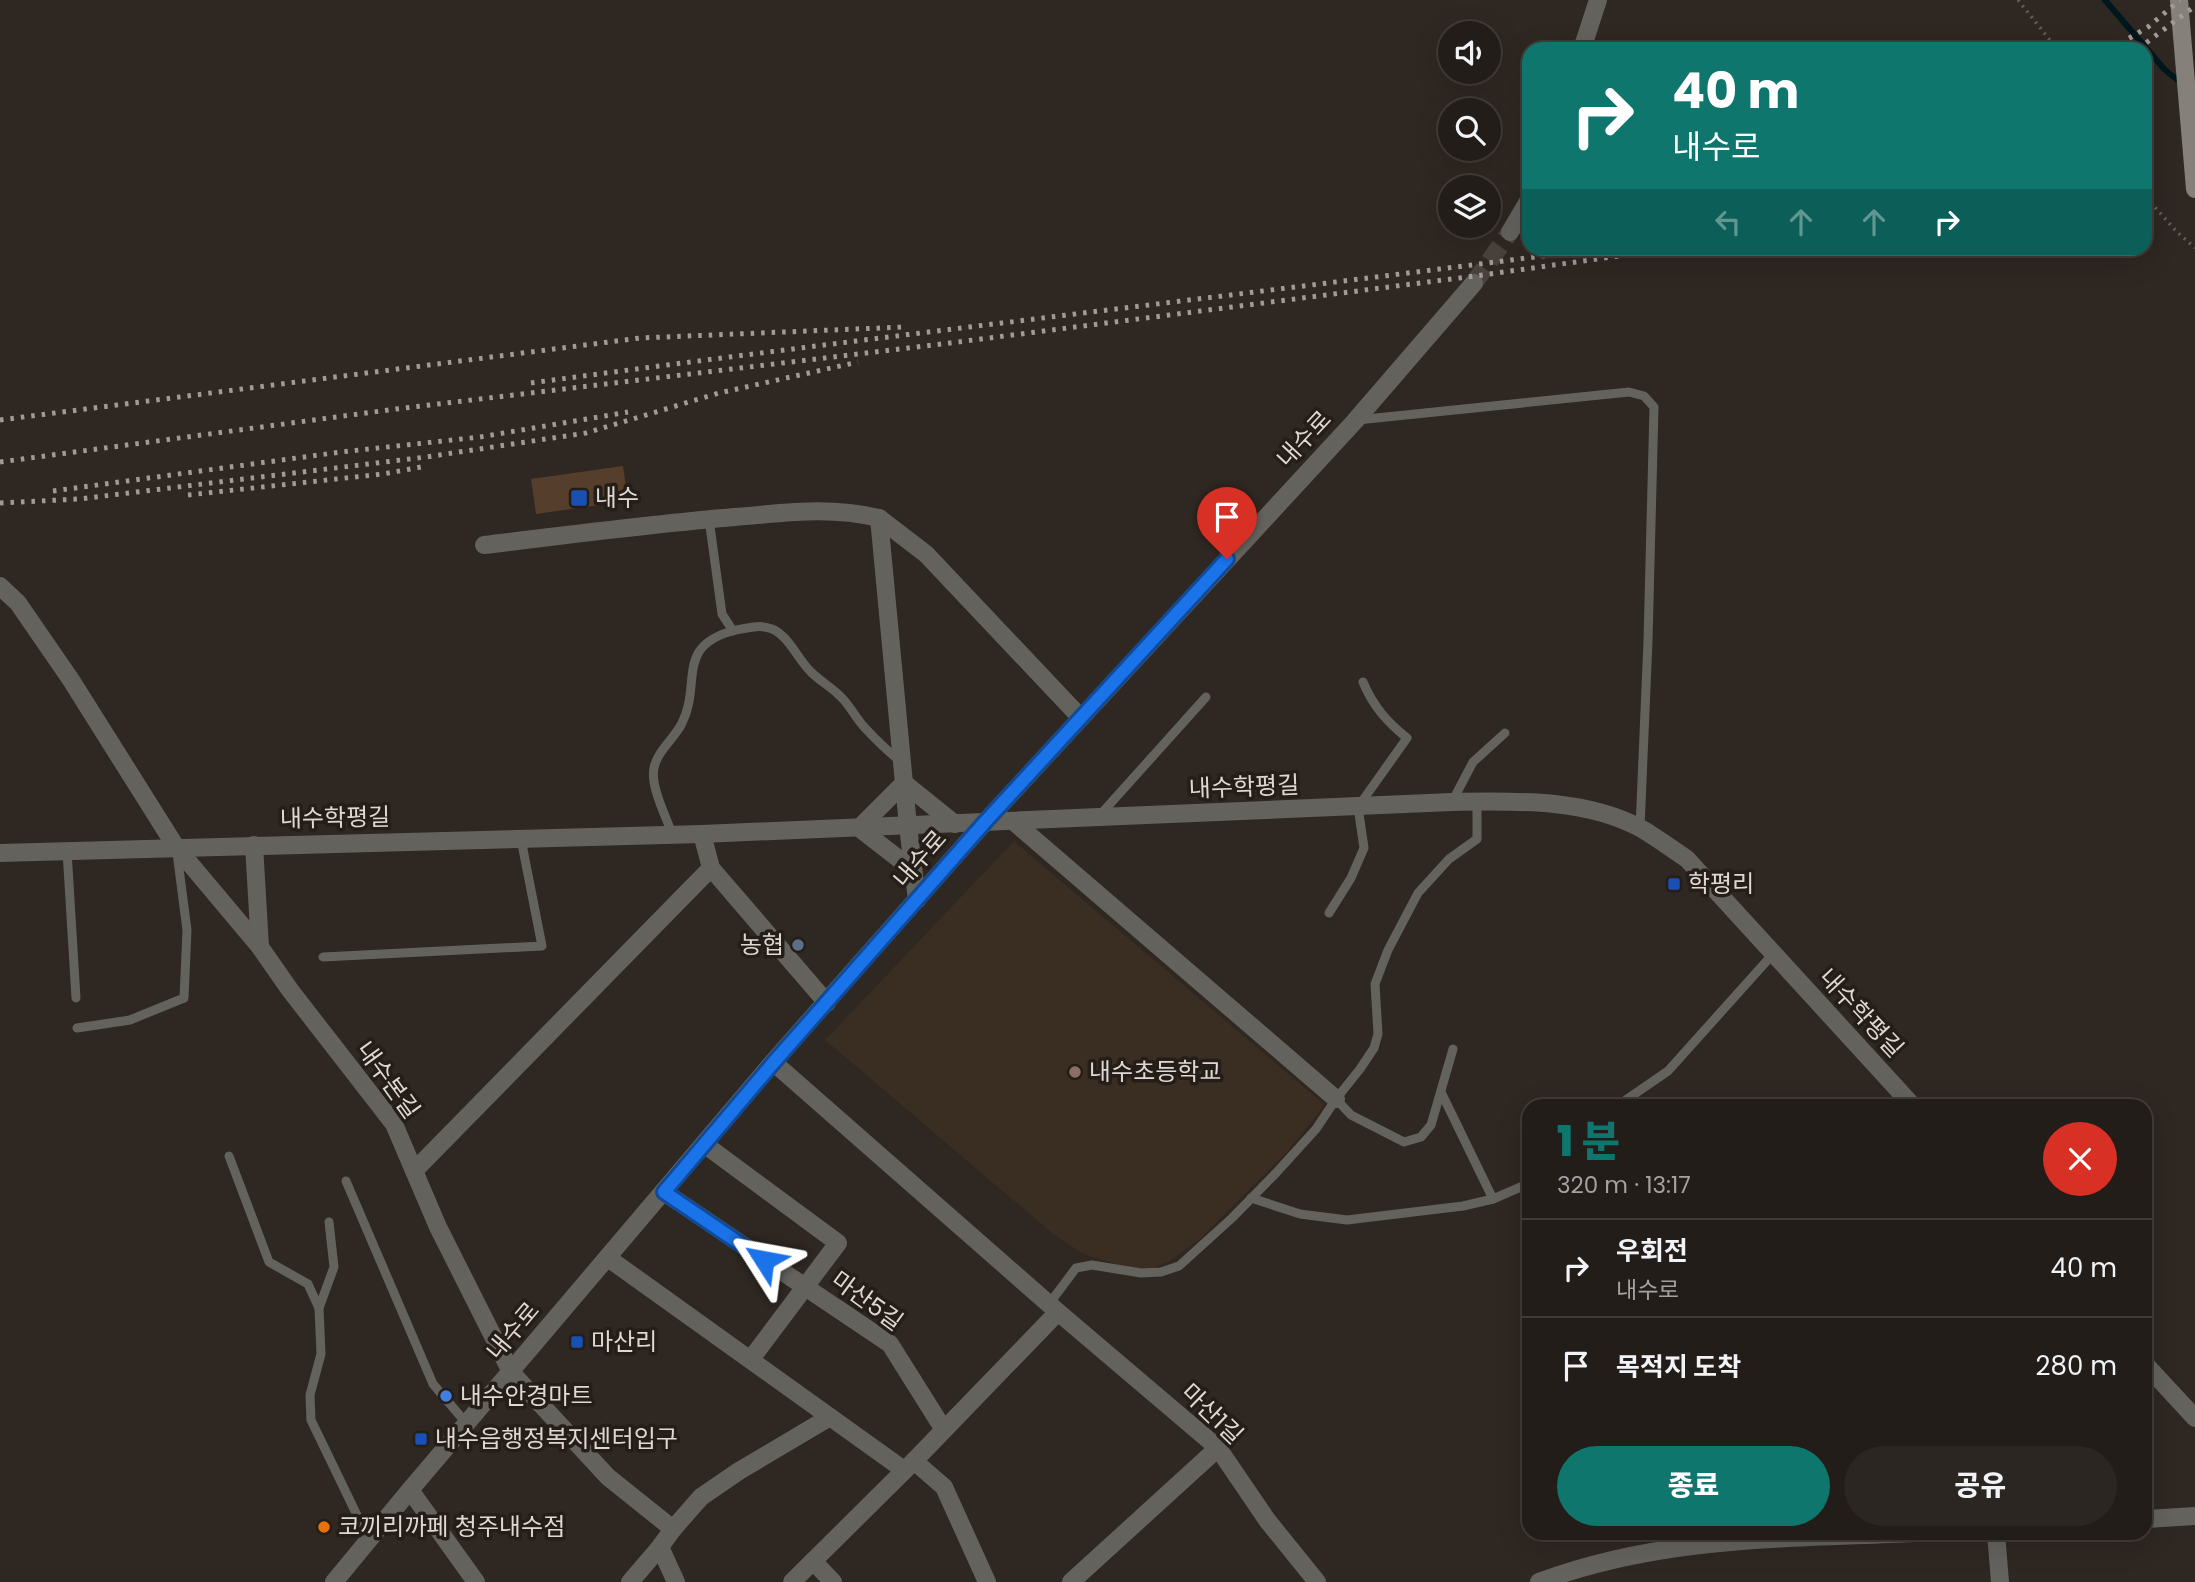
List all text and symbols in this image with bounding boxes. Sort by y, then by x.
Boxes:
map controls [1438,21,1501,238]
button: sound [1438,21,1501,84]
text: 40 m [1672,57,1799,125]
icon: right [1557,70,1648,161]
button: search [1438,98,1501,161]
text: 내수로 [1672,124,1760,169]
button: layers [1438,175,1501,238]
icon: left [1709,203,1747,241]
icon: ahead [1782,203,1820,241]
icon: ahead [1855,203,1893,241]
icon: right [1928,203,1966,241]
street label: 내수로 [1269,403,1338,474]
place label: 내수 [595,481,639,514]
pin [1197,487,1257,559]
marker: 내수 [569,488,589,508]
icon: arrive [1208,498,1246,536]
street label: 내수학평길 [1188,768,1300,805]
street label: 내수학평길 [280,800,390,835]
street label: 내수로 [885,823,954,894]
place label: 학평리 [1688,867,1754,900]
marker: 학평리 [1666,876,1682,892]
place label: 농협 [740,928,784,961]
marker: 농협 [790,937,806,953]
street label: 내수학평길 [1812,961,1911,1064]
street label: 내수본길 [349,1034,428,1125]
place label: 내수초등학교 [1089,1055,1221,1088]
marker: 내수초등학교 [1067,1064,1083,1080]
text: 1 분 [1557,1112,1620,1171]
button: close [2043,1122,2117,1196]
text: 320 m · 13:17 [1557,1169,1691,1201]
position arrow [727,1223,801,1297]
text: 우회전 [1616,1233,1688,1269]
icon: right [1557,1249,1595,1287]
text: 40 m [2051,1250,2117,1286]
street label: 마산5길 [825,1263,910,1338]
text: 내수로 [1616,1274,1679,1306]
street label: 내수로 [479,1295,547,1367]
place label: 마산리 [591,1325,657,1358]
marker: 마산리 [569,1334,585,1350]
icon: arrive [1557,1347,1595,1385]
text: 280 m [2036,1348,2117,1384]
text: 목적지 도착 [1616,1349,1741,1385]
street label: 마산1길 [1174,1376,1250,1451]
place label: 내수안경마트 [460,1379,592,1412]
marker: 내수안경마트 [438,1388,454,1404]
place label: 내수읍행정복지센터입구 [435,1422,678,1455]
marker: 내수읍행정복지센터입구 [413,1431,429,1447]
button: 종료 [1557,1446,1830,1526]
button: 공유 [1844,1446,2117,1526]
place label: 코끼리까페 청주내수점 [338,1510,565,1543]
marker: 코끼리까페 청주내수점 [316,1519,332,1535]

